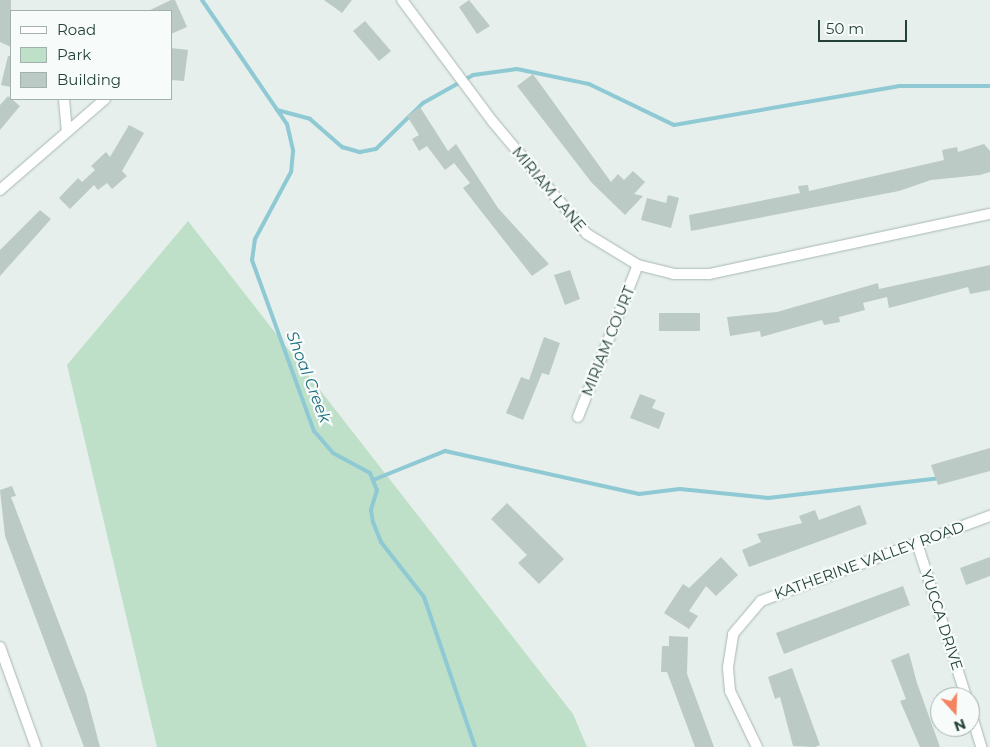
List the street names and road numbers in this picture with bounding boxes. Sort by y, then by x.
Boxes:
street label: MIRIAM LANE [508,143,590,235]
street label: MIRIAM COURT [578,283,638,399]
street label: KATHERINE VALLEY ROAD [771,517,967,603]
street label: YUCCA DRIVE [917,568,967,672]

